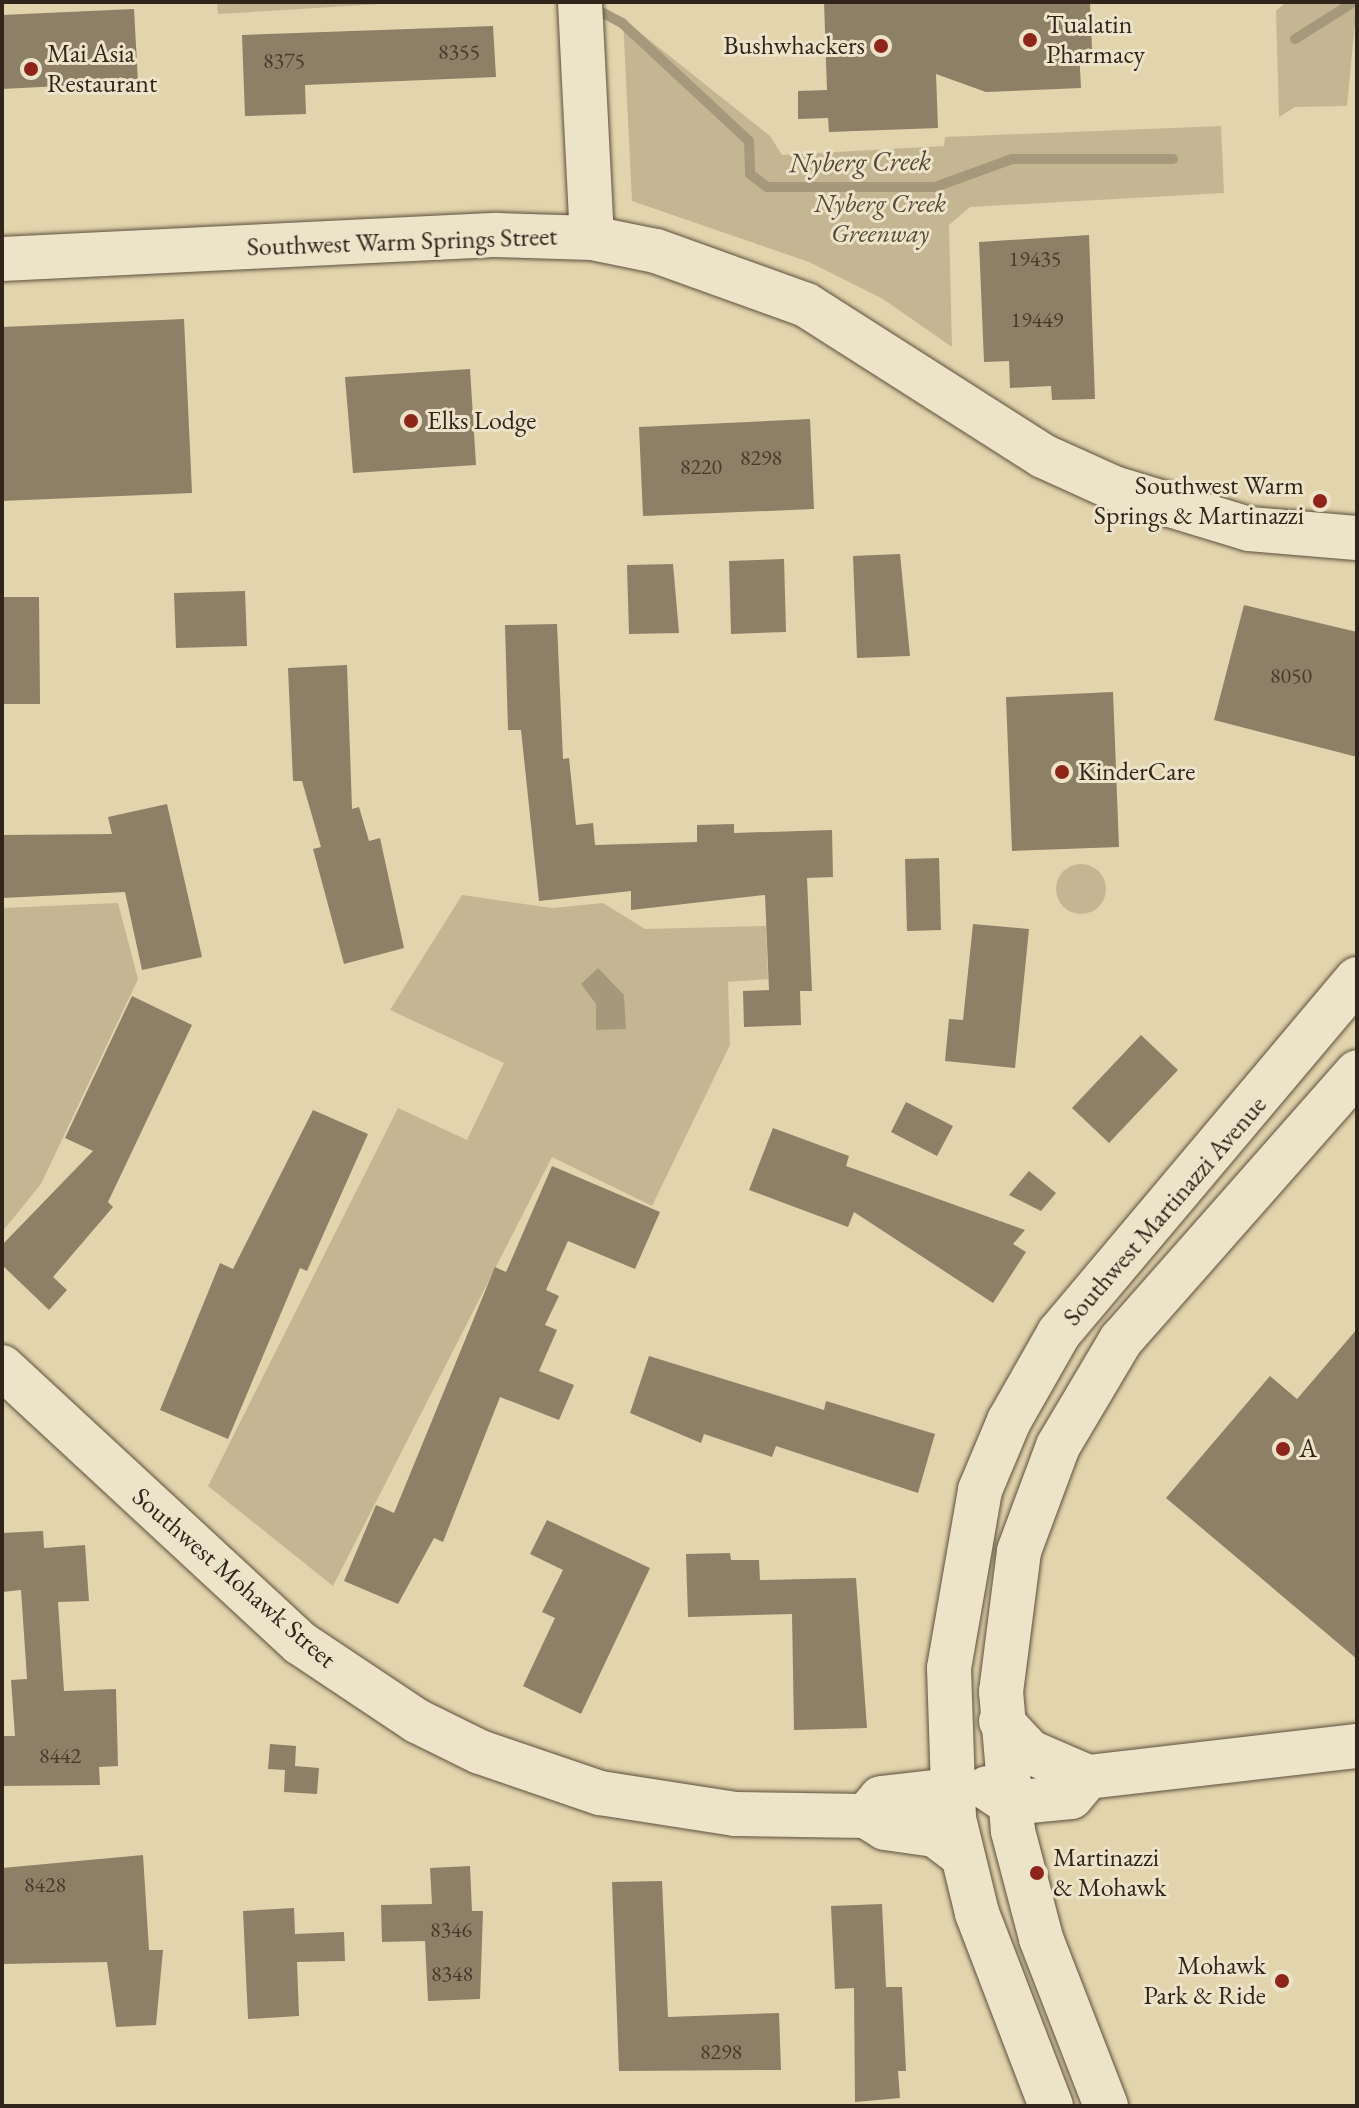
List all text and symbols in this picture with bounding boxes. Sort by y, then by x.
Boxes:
place label: Tualatin Pharmacy [1046,9,1145,70]
place label: Bushwhackers [723,30,865,62]
marker: Tualatin Pharmacy [1021,31,1039,49]
marker: Bushwhackers [872,37,890,55]
place label: Mai Asia Restaurant [47,38,157,100]
house number: 8355 [438,39,480,65]
house number: 8375 [263,48,305,74]
marker: Mai Asia Restaurant [22,60,40,78]
water label: Nyberg Creek [789,143,931,179]
park label: Nyberg Creek Greenway [814,188,946,250]
street label: Southwest Warm Springs Street [246,221,558,263]
house number: 19435 [1009,246,1061,272]
house number: 19449 [1011,307,1063,333]
place label: Elks Lodge [427,405,536,437]
marker: Elks Lodge [402,412,420,430]
house number: 8298 [740,445,782,471]
house number: 8220 [680,454,722,480]
place label: Southwest Warm Springs & Martinazzi [1094,470,1304,532]
marker: Southwest Warm Springs & Martinazzi [1311,492,1329,510]
house number: 8050 [1270,663,1312,689]
place label: KinderCare [1078,756,1195,788]
marker: KinderCare [1053,763,1071,781]
street label: Southwest Martinazzi Avenue [1057,1090,1273,1332]
place label: A [1299,1433,1317,1465]
marker: A [1274,1440,1292,1458]
street label: Southwest Mohawk Street [126,1481,342,1675]
house number: 8442 [39,1743,81,1769]
place label: Martinazzi & Mohawk [1053,1842,1166,1904]
marker: Martinazzi & Mohawk [1028,1864,1046,1882]
house number: 8428 [24,1872,66,1898]
house number: 8346 [430,1917,472,1943]
place label: Mohawk Park & Ride [1143,1950,1266,2012]
house number: 8348 [431,1961,473,1987]
marker: Mohawk Park & Ride [1273,1972,1291,1990]
house number: 8298 [700,2039,742,2065]

